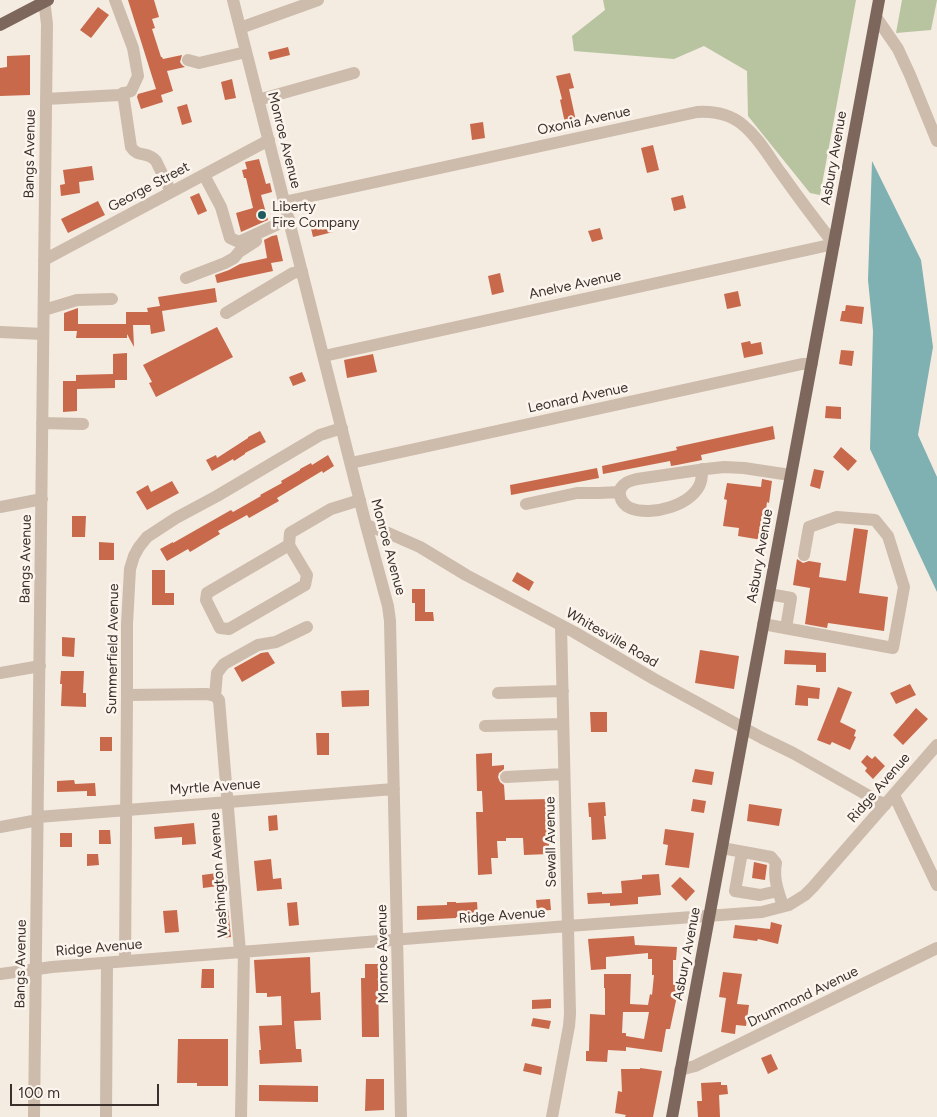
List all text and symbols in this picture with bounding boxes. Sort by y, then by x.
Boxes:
street label: Monroe Avenue [264,90,304,190]
street label: Oxonia Avenue [536,103,632,139]
street label: Bangs Avenue [21,109,39,199]
street label: Asbury Avenue [817,110,851,206]
street label: George Street [105,159,193,215]
place label: Liberty Fire Company [272,199,359,232]
marker: Liberty Fire Company [256,209,268,221]
street label: Anelve Avenue [527,267,623,303]
street label: Leonard Avenue [526,379,630,417]
street label: Monroe Avenue [367,497,409,597]
street label: Asbury Avenue [743,508,777,604]
street label: Bangs Avenue [17,514,35,604]
street label: Summerfield Avenue [103,583,123,715]
street label: Whitesville Road [563,605,661,671]
street label: Ridge Avenue [844,750,914,826]
street label: Myrtle Avenue [169,775,261,799]
street label: Sewall Avenue [542,796,560,888]
street label: Washington Avenue [206,812,232,938]
street label: Monroe Avenue [374,904,392,1004]
street label: Ridge Avenue [458,905,546,927]
street label: Asbury Avenue [670,906,704,1002]
street label: Bangs Avenue [12,919,30,1009]
street label: Ridge Avenue [55,936,143,960]
street label: Drummond Avenue [745,963,861,1031]
scale bar [12,1074,161,1106]
text: 100 m [18,1084,60,1102]

